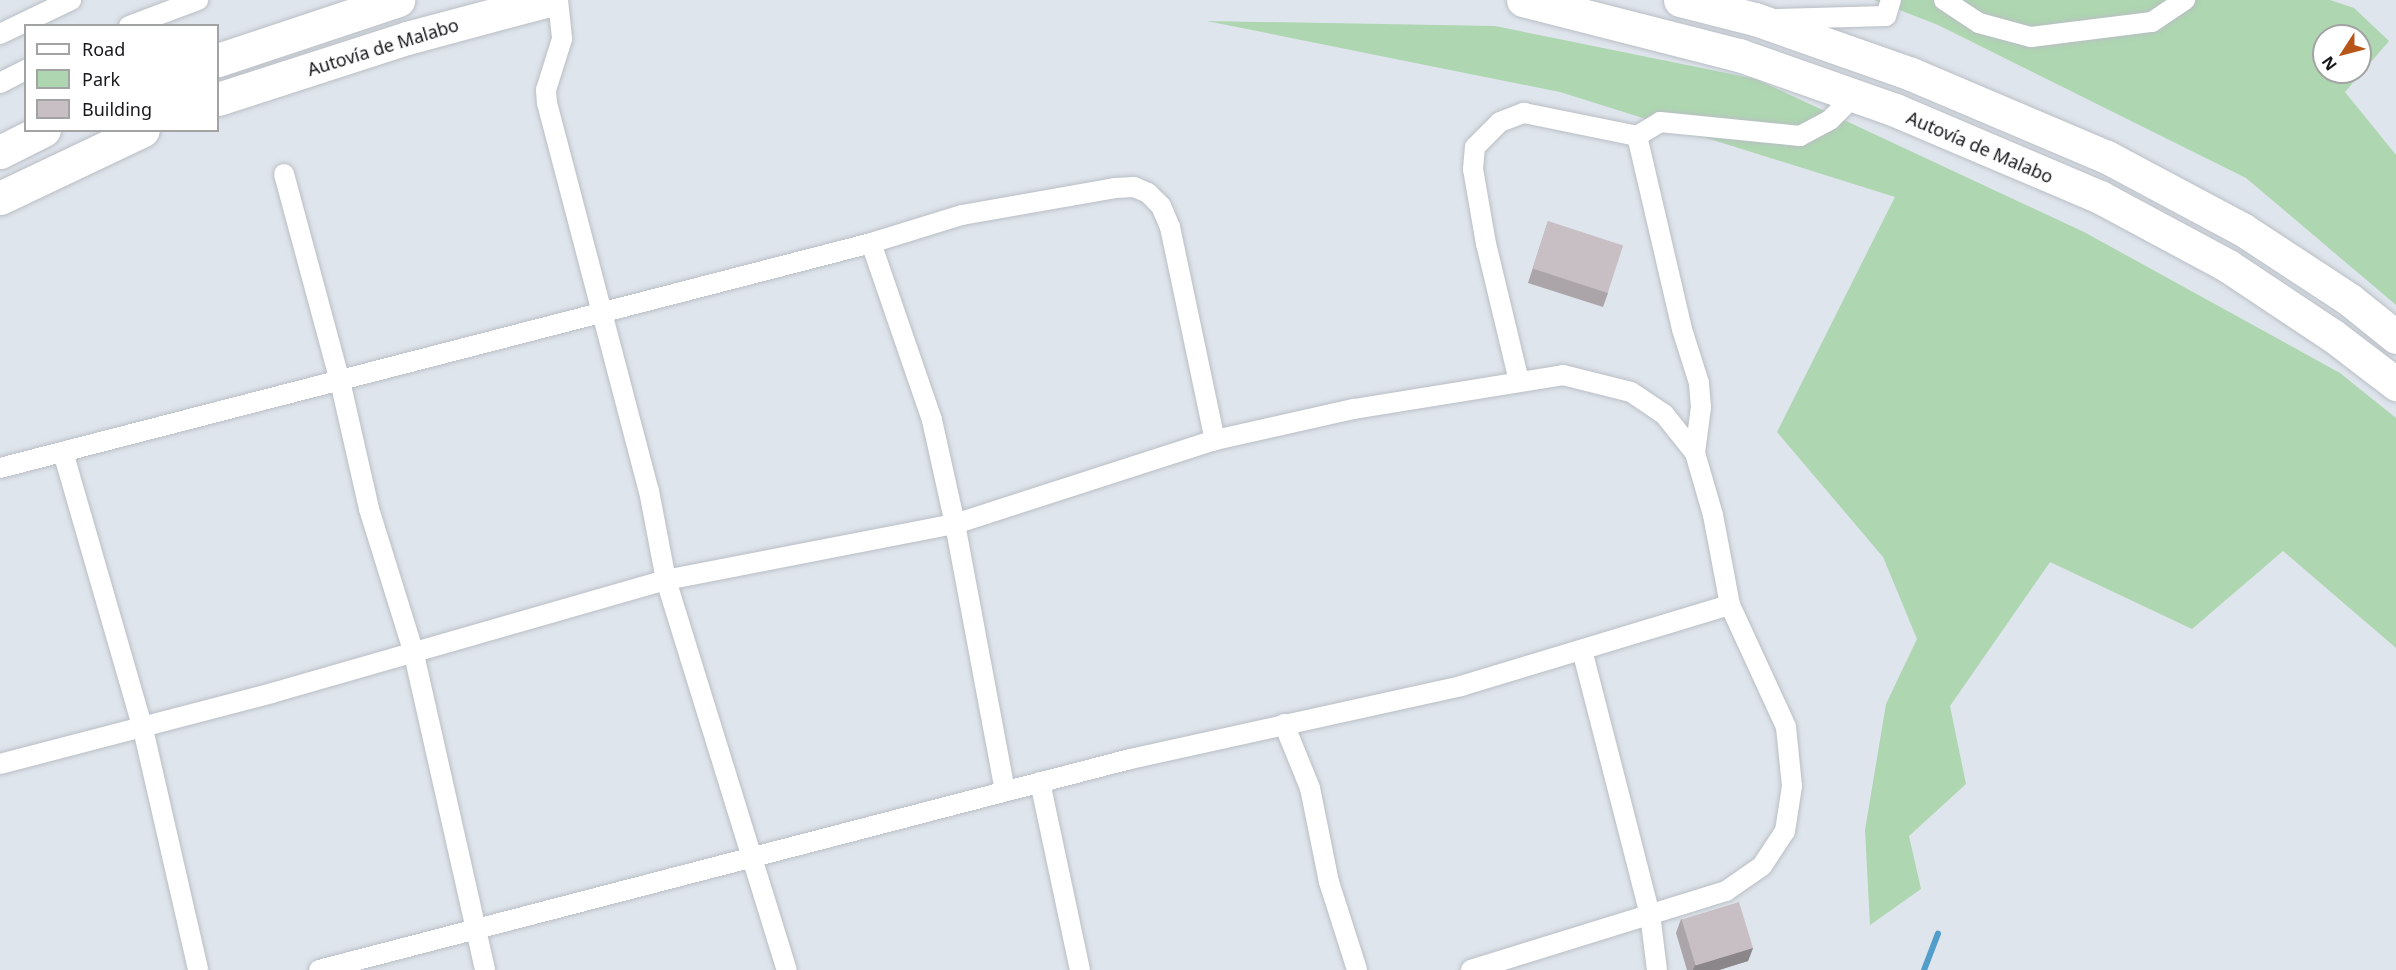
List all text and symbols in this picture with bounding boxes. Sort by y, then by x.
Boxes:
street label: Autovía de Malabo [305,14,461,80]
legend [24,24,219,132]
north arrow [2312,24,2372,84]
text: Road [82,37,125,61]
text: N [2316,52,2342,75]
text: Park [82,67,120,91]
text: Building [82,97,152,121]
street label: Autovía de Malabo [1903,106,2057,188]

